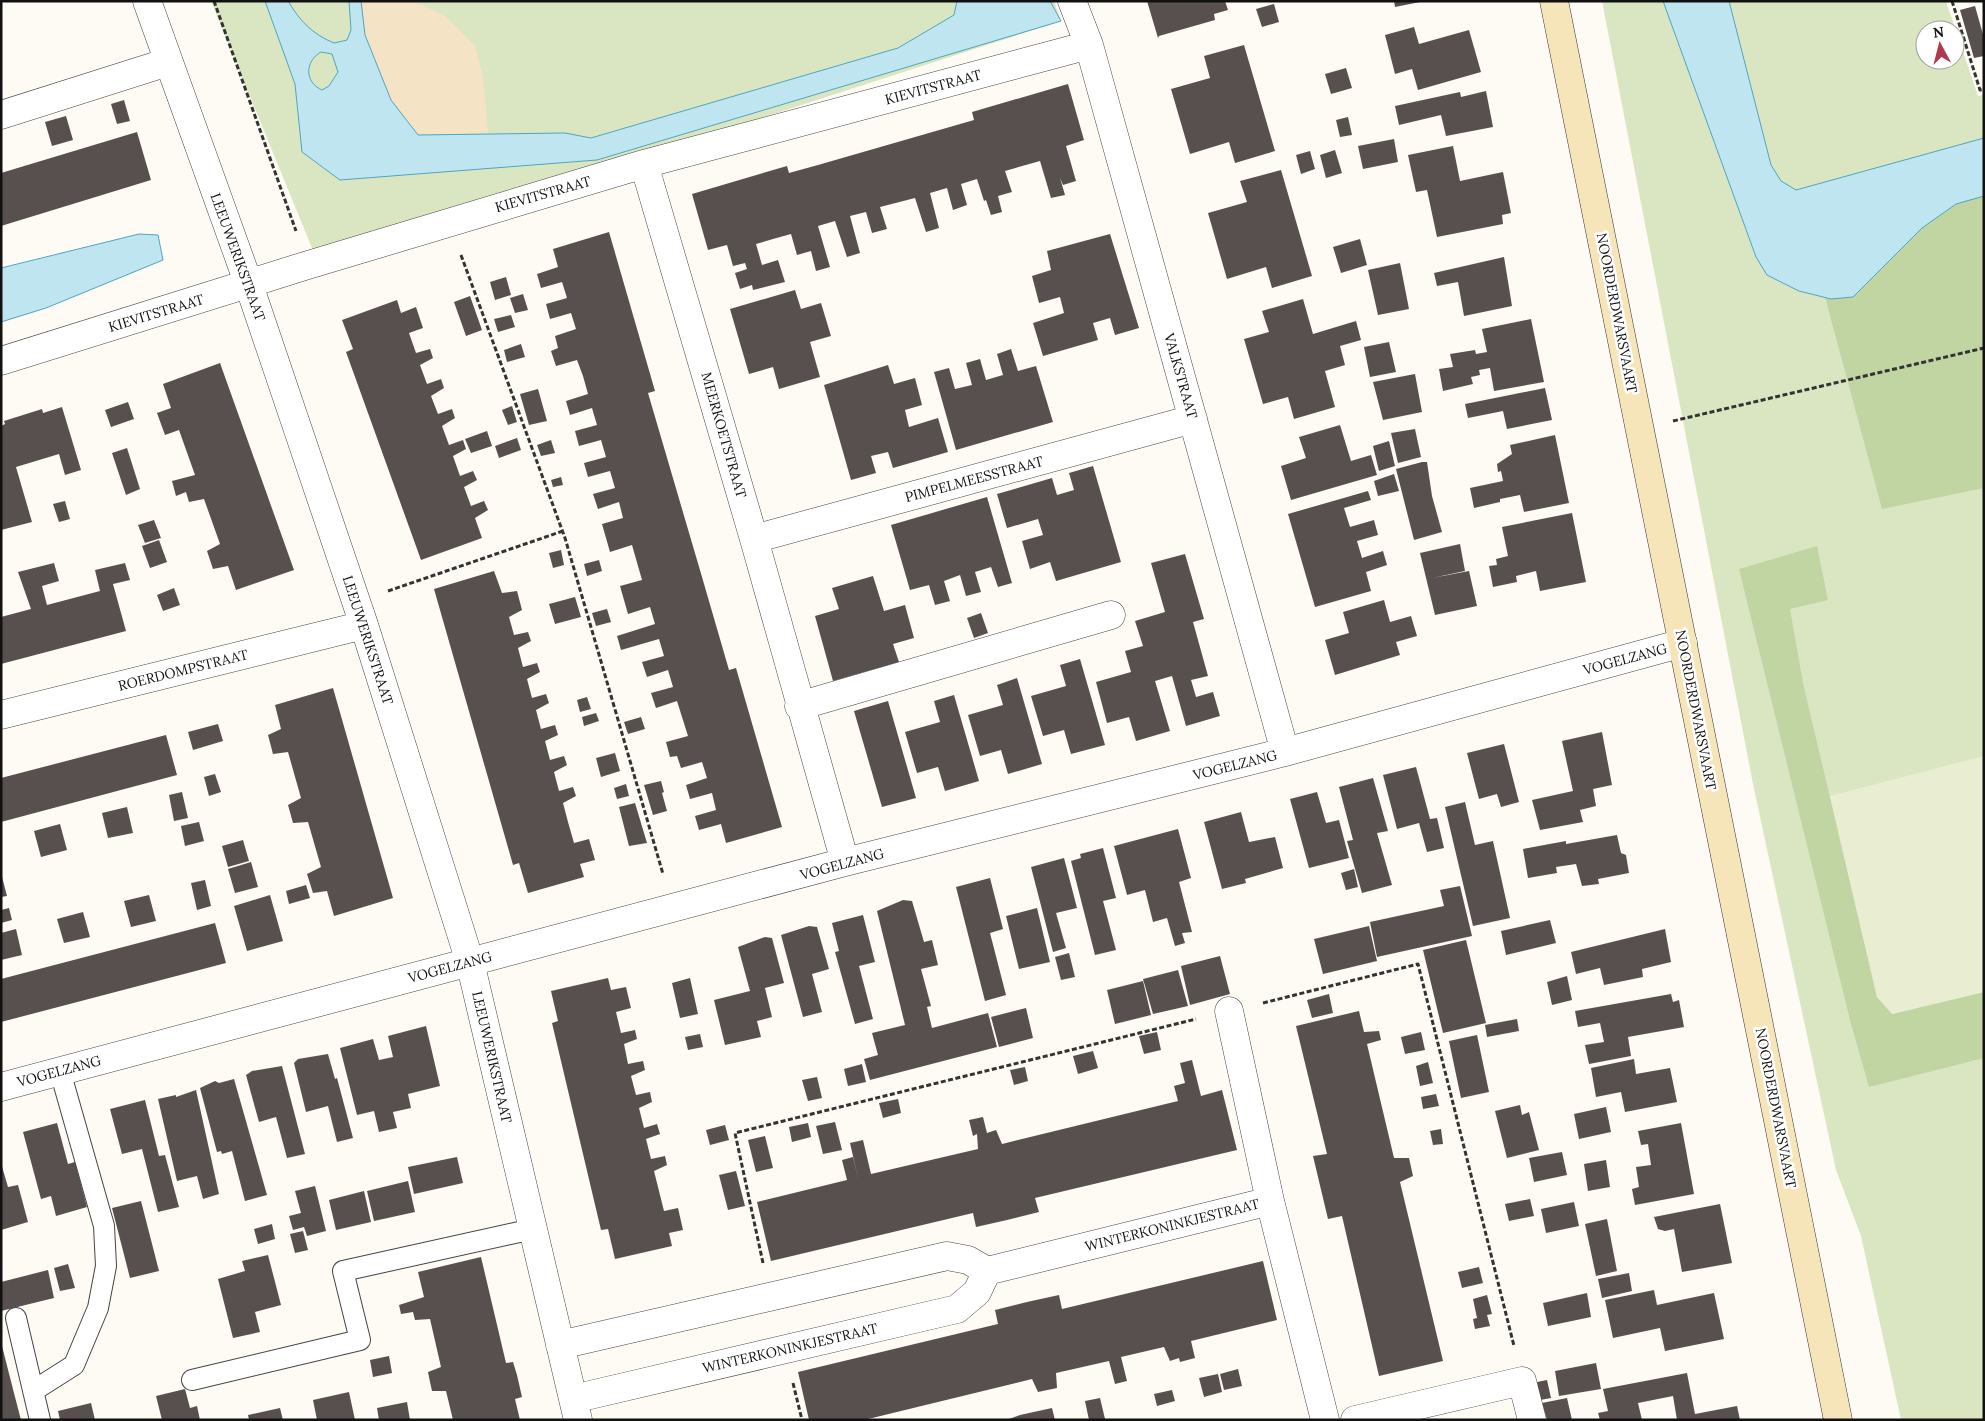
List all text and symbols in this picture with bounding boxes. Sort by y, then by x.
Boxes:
north arrow [1915,20,1965,70]
text: N [1932,22,1945,42]
street label: KIEVITSTRAAT [883,65,983,108]
street label: KIEVITSTRAAT [493,172,593,216]
street label: LEEUWERIKSTRAAT [206,191,270,323]
street label: NOORDERDWARSVAART [1593,231,1641,395]
street label: KIEVITSTRAAT [106,290,206,336]
street label: VALKSTRAAT [1160,330,1202,421]
street label: MEERKOETSTRAAT [697,370,751,500]
street label: PIMPELMEESSTRAAT [903,452,1045,506]
street label: LEEUWERIKSTRAAT [339,573,397,707]
street label: NOORDERDWARSVAART [1672,628,1720,792]
street label: VOGELZANG [1580,639,1669,679]
street label: ROERDOMPSTRAAT [116,645,250,695]
street label: VOGELZANG [1190,746,1279,784]
street label: VOGELZANG [797,844,886,884]
street label: VOGELZANG [405,947,494,987]
street label: LEEUWERIKSTRAAT [468,989,516,1125]
street label: NOORDERDWARSVAART [1752,1026,1800,1190]
street label: VOGELZANG [14,1051,103,1091]
street label: WINTERKONINKJESTRAAT [1083,1195,1261,1255]
street label: WINTERKONINKJESTRAAT [701,1319,879,1377]

